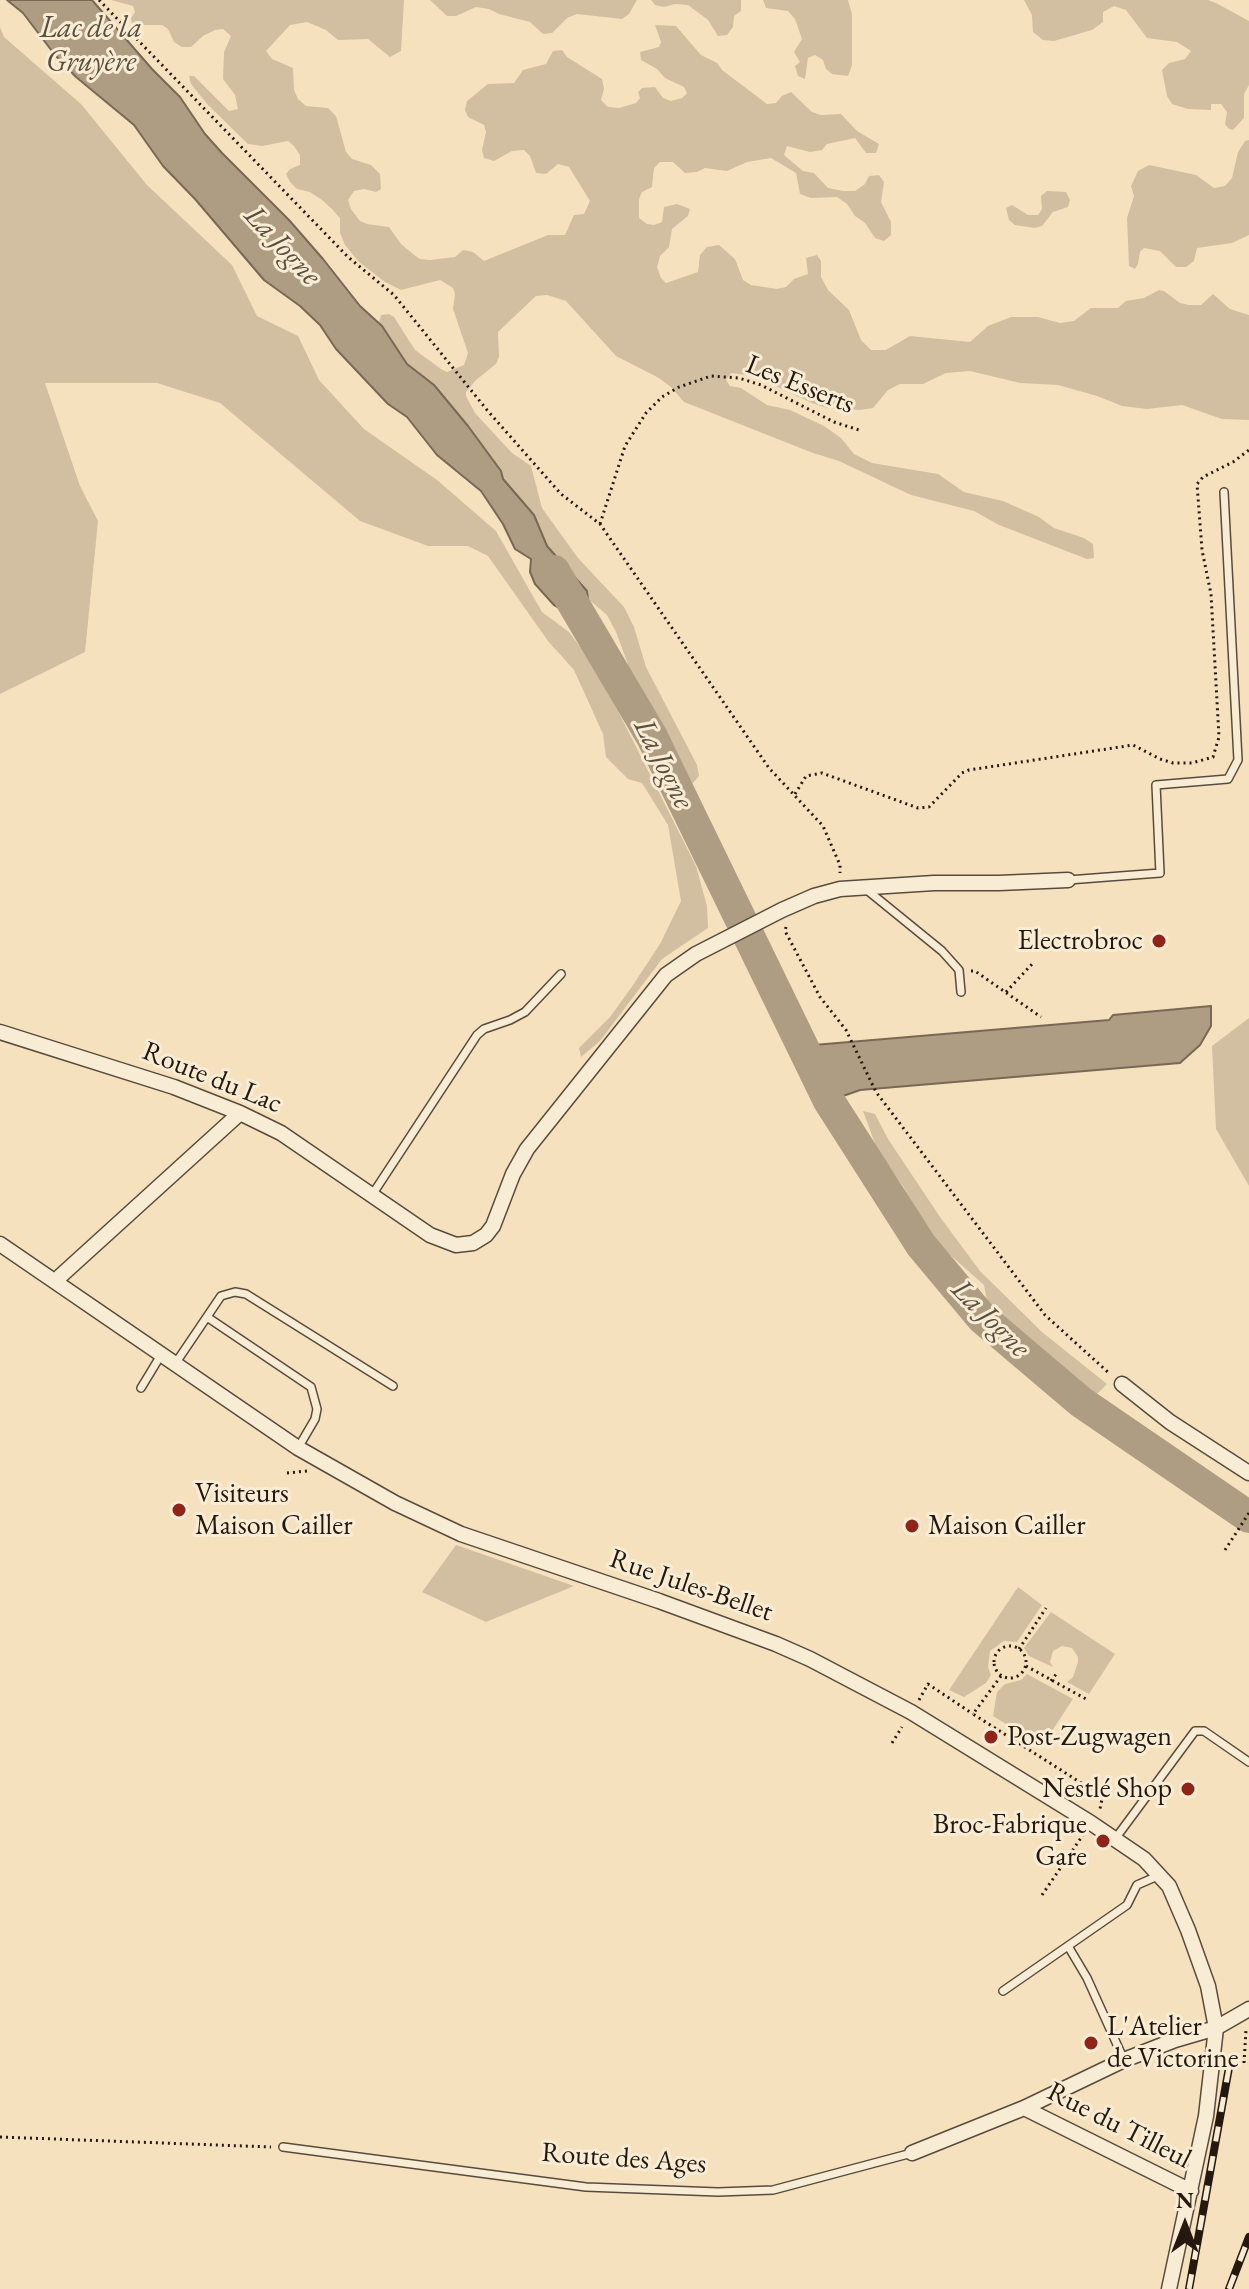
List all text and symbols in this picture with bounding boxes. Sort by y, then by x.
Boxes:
water label: Lac de la Gruyère [40,11,142,82]
water label: La Jogne [236,198,328,294]
street label: Les Esserts [741,348,859,422]
water label: La Jogne [625,713,701,815]
place label: Electrobroc [1017,924,1143,958]
marker: Electrobroc [1150,932,1168,950]
street label: Route du Lac [137,1035,287,1121]
water label: La Jogne [943,1272,1037,1366]
place label: Visiteurs Maison Cailler [195,1477,353,1543]
marker: Visiteurs Maison Cailler [170,1501,188,1519]
place label: Maison Cailler [928,1509,1086,1543]
marker: Maison Cailler [903,1517,921,1535]
street label: Rue Jules-Bellet [605,1542,777,1630]
place label: Post-Zugwagen [1007,1720,1172,1754]
marker: Post-Zugwagen [982,1728,1000,1746]
place label: Nestlé Shop [1042,1772,1172,1806]
marker: Nestlé Shop [1179,1780,1197,1798]
place label: Broc-Fabrique Gare [933,1808,1087,1874]
marker: Broc-Fabrique Gare [1094,1832,1112,1850]
place label: L'Atelier de Victorine [1107,2010,1239,2076]
marker: L'Atelier de Victorine [1082,2034,1100,2052]
street label: Rue du Tilleul [1041,2075,1197,2177]
street label: Route des Ages [540,2136,708,2182]
north arrow [1145,2185,1225,2265]
text: N [1176,2186,1194,2215]

